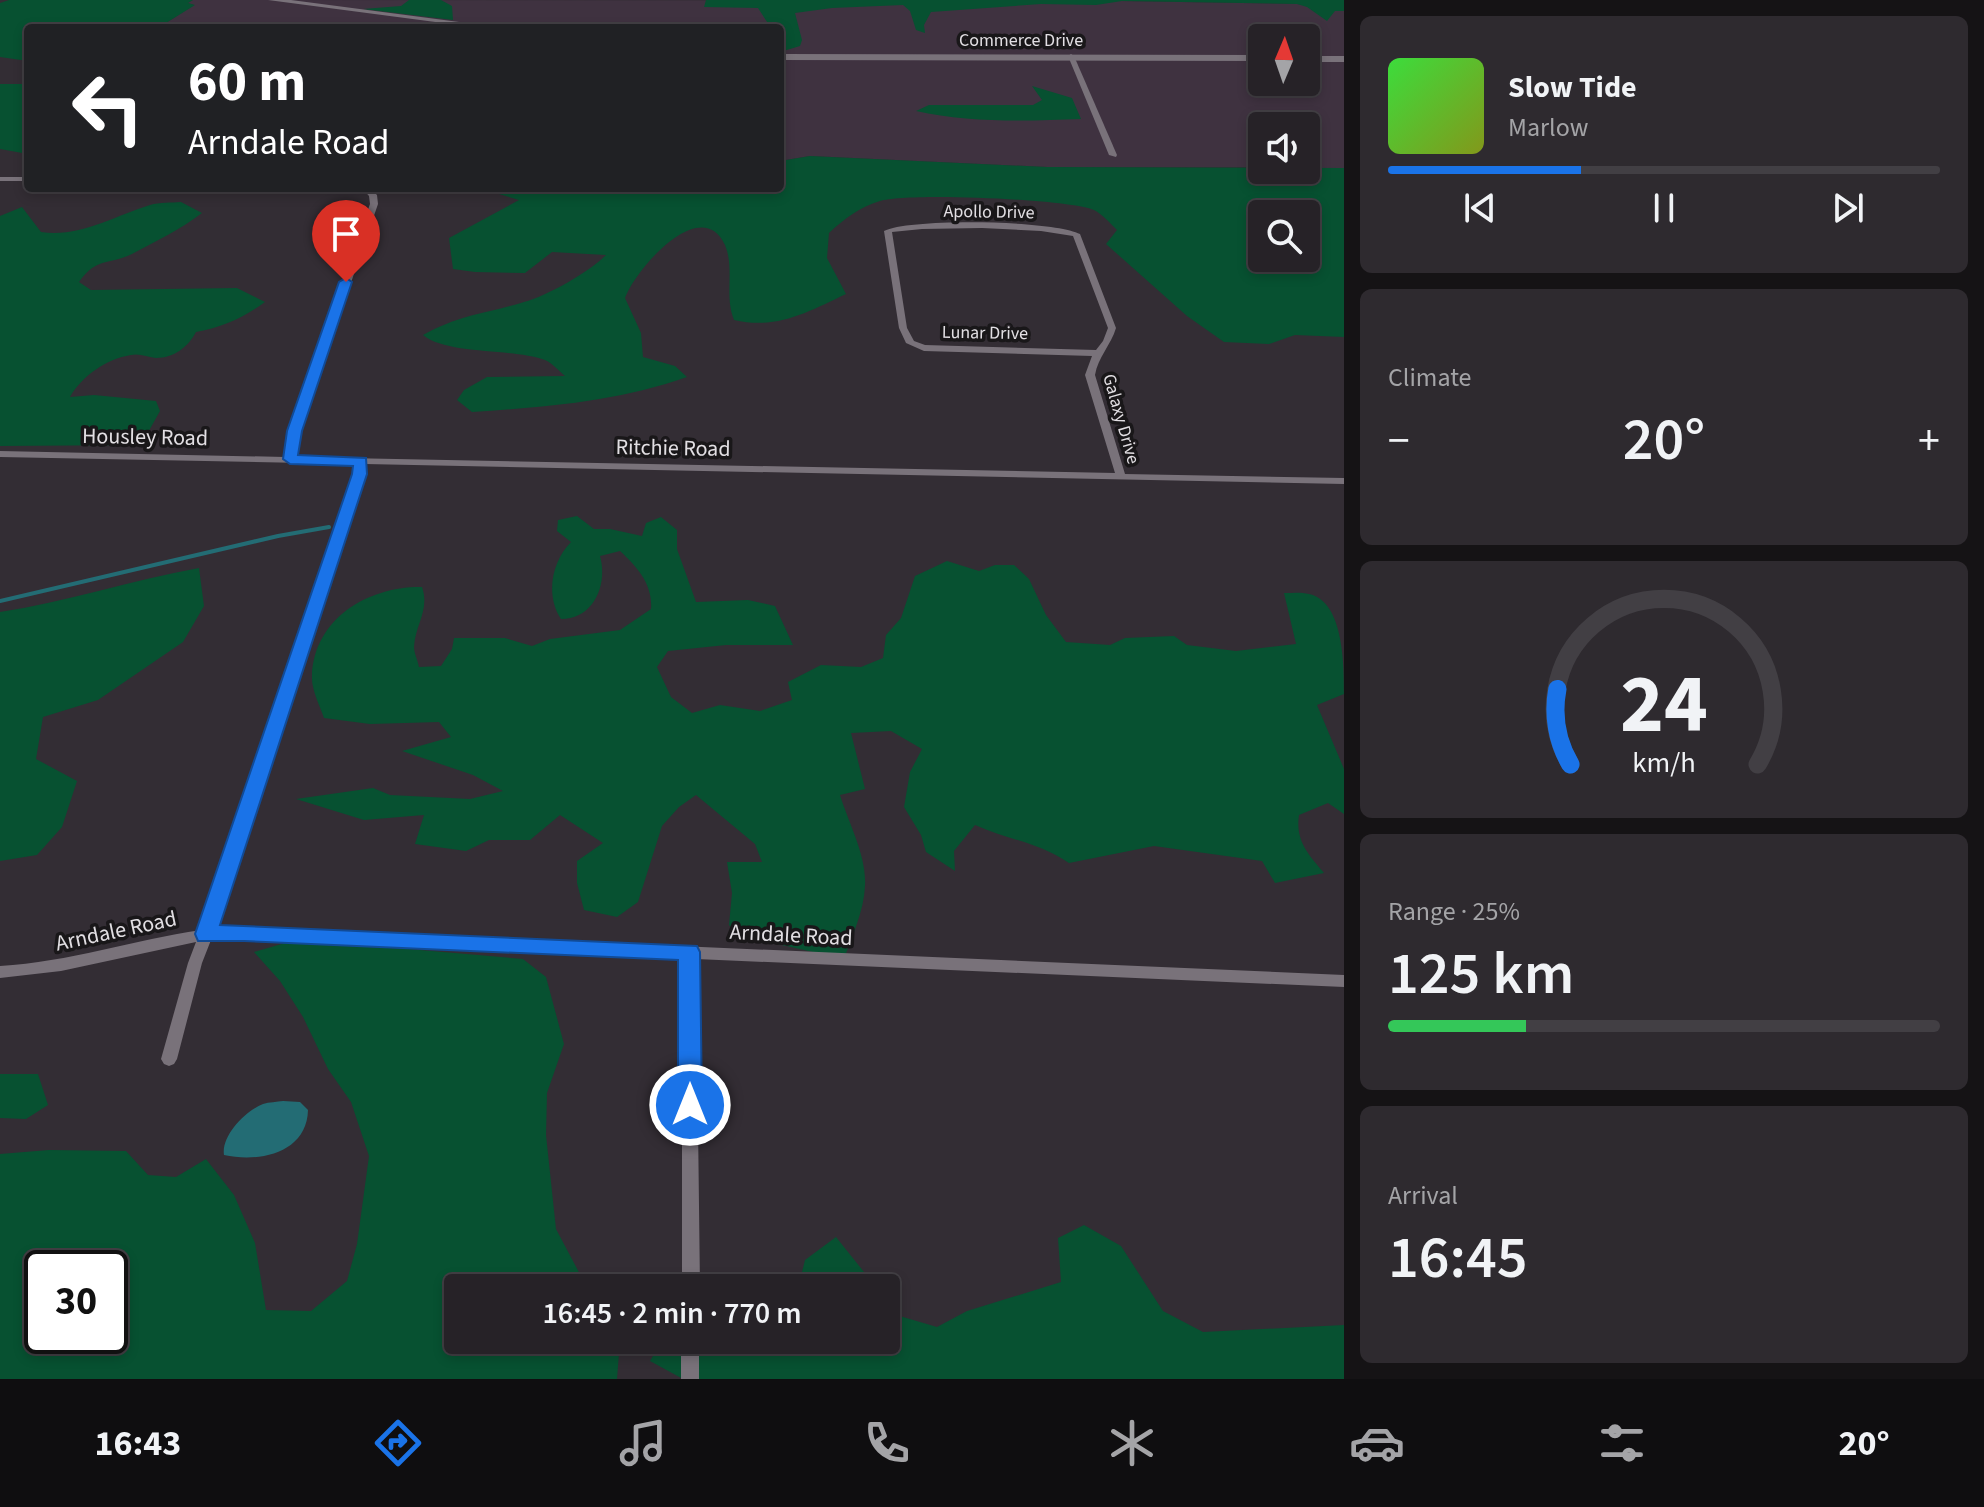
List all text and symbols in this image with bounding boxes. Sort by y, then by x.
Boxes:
north arrow [1248,24,1320,96]
map controls [1248,24,1320,272]
street label: Commerce Drive [959,28,1083,53]
text: 60 m [188,43,306,122]
icon: left [56,56,160,160]
text: Slow Tide [1508,66,1637,109]
text: Marlow [1508,109,1588,146]
button: sound [1248,112,1320,184]
text: Arndale Road [188,117,389,168]
icon: previous [1458,186,1502,230]
icon: pause [1642,186,1686,230]
icon: next [1826,186,1870,230]
street label: Apollo Drive [943,199,1035,225]
pin [312,200,380,282]
button: search [1248,200,1320,272]
icon: arrive [324,212,368,256]
street label: Lunar Drive [942,320,1028,346]
text: Climate [1388,359,1472,396]
street label: Galaxy Drive [1096,371,1146,467]
text: 20° [1623,398,1705,483]
text: − [1388,410,1410,473]
text: + [1918,410,1940,473]
street label: Housley Road [82,420,208,454]
street label: Ritchie Road [615,431,731,465]
text: 24 [1620,646,1708,764]
text: km/h [1632,744,1696,784]
text: Range · 25% [1388,893,1520,930]
street label: Arndale Road [52,903,180,959]
street label: Arndale Road [729,916,853,954]
text: 125 km [1388,932,1574,1017]
position arrow [648,1063,732,1147]
text: Arrival [1388,1177,1458,1214]
text: 16:45 [1388,1216,1528,1301]
speed limit sign: 30 [24,1250,128,1354]
text: 16:45 · 2 min · 770 m [542,1292,802,1335]
icon: directions [370,1415,426,1471]
icon: music [615,1415,671,1471]
icon: phone [859,1415,915,1471]
icon: climate [1104,1415,1160,1471]
icon: car [1349,1415,1405,1471]
icon: filters [1594,1415,1650,1471]
text: 16:43 [94,1418,181,1469]
text: 20° [1838,1418,1890,1469]

